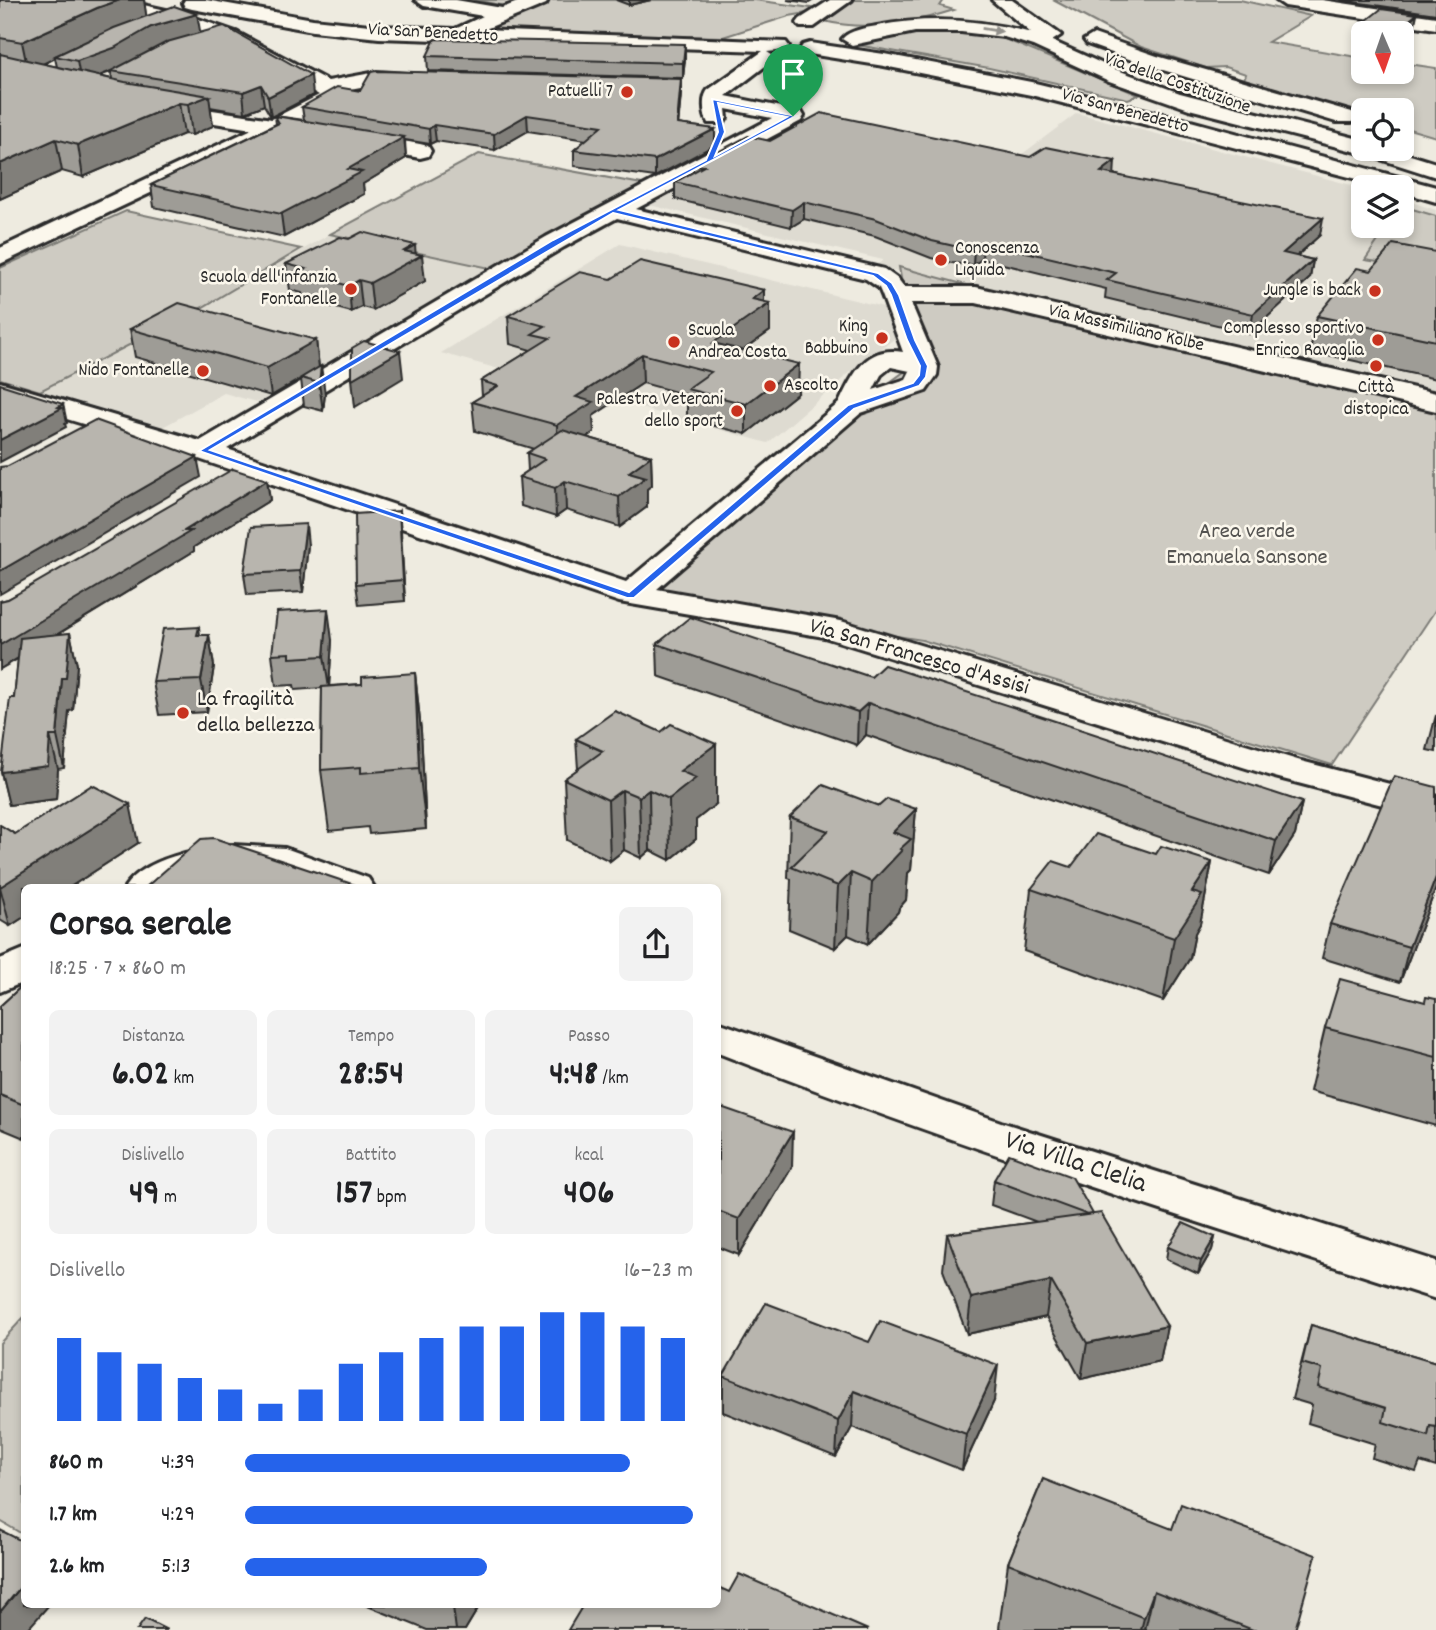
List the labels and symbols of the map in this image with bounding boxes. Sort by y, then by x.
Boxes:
street label: Via San Benedetto [367,17,499,51]
north arrow [1351,21,1414,84]
one-way arrow [981,24,1003,35]
pin [763,44,823,116]
street label: Via della Costituzione [1100,46,1254,122]
place label: Patuelli 7 [548,79,613,106]
street label: Via San Benedetto [1058,82,1192,142]
marker: Patuelli 7 [619,84,635,100]
place label: Conoscenza Liquida [955,236,1040,285]
marker: Conoscenza Liquida [933,252,949,268]
place label: Scuola dell'infanzia Fontanelle [200,265,338,314]
place label: Jungle is back [1263,278,1361,305]
marker: Scuola dell'infanzia Fontanelle [343,281,359,297]
marker: Jungle is back [1367,283,1383,299]
street label: Via Massimiliano Kolbe [1046,298,1206,360]
place label: King Babbuino [805,314,868,363]
place label: Complesso sportivo Enrico Ravaglia [1224,316,1365,365]
place label: Scuola Andrea Costa [688,318,788,367]
marker: King Babbuino [874,330,890,346]
marker: Complesso sportivo Enrico Ravaglia [1370,332,1386,348]
marker: Scuola Andrea Costa [666,334,682,350]
place label: Nido Fontanelle [78,358,189,385]
marker: Città distopica [1368,358,1384,374]
marker: Nido Fontanelle [195,363,211,379]
place label: Ascolto [784,373,838,400]
place label: Città distopica [1344,375,1409,424]
marker: Ascolto [762,378,778,394]
place label: Palestra Veterani dello sport [596,387,724,436]
marker: Palestra Veterani dello sport [729,403,745,419]
park label: Area verde Emanuela Sansone [1166,516,1328,575]
street label: Via San Francesco d'Assisi [805,611,1033,705]
place label: La fragilità della bellezza [197,684,316,743]
marker: La fragilità della bellezza [175,705,191,721]
street label: Via Villa Clelia [999,1122,1152,1206]

